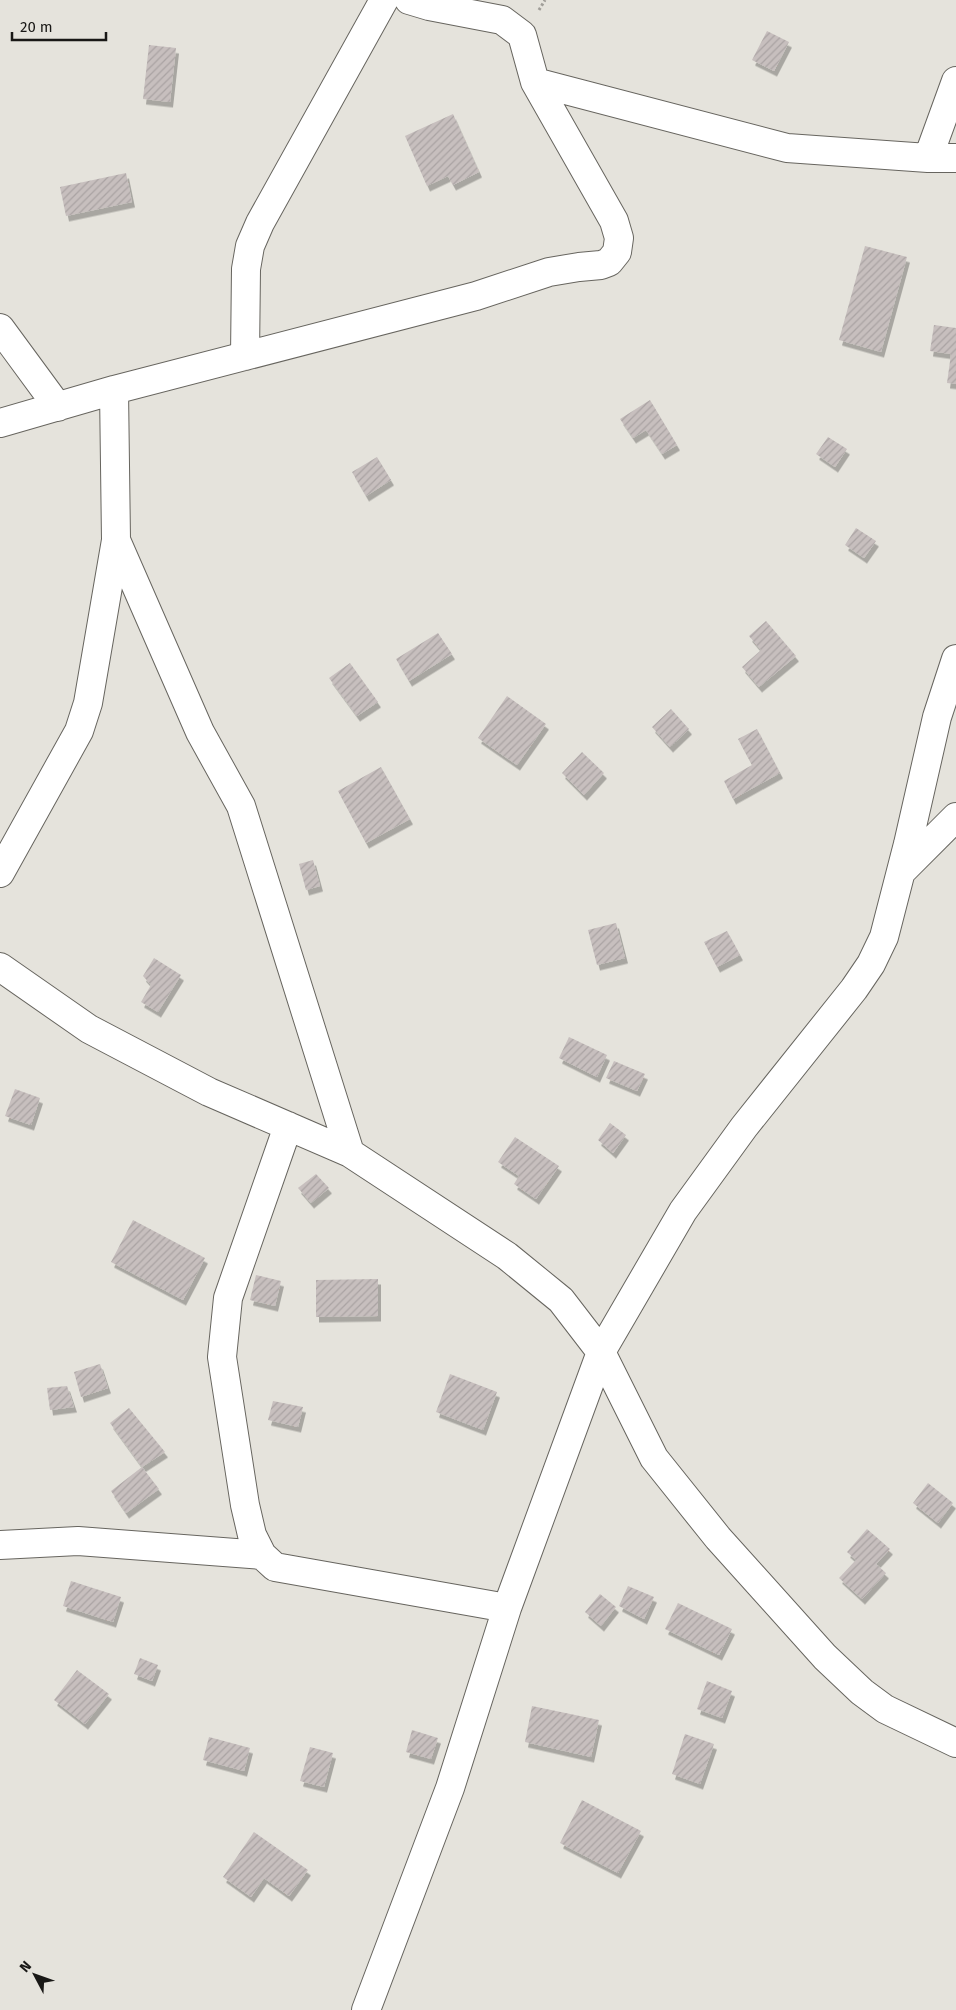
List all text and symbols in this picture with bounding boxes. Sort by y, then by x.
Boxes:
scale bar [12,10,106,42]
text: 20 m [20,18,53,36]
north arrow [10,1950,60,2000]
text: N [16,1958,35,1976]

